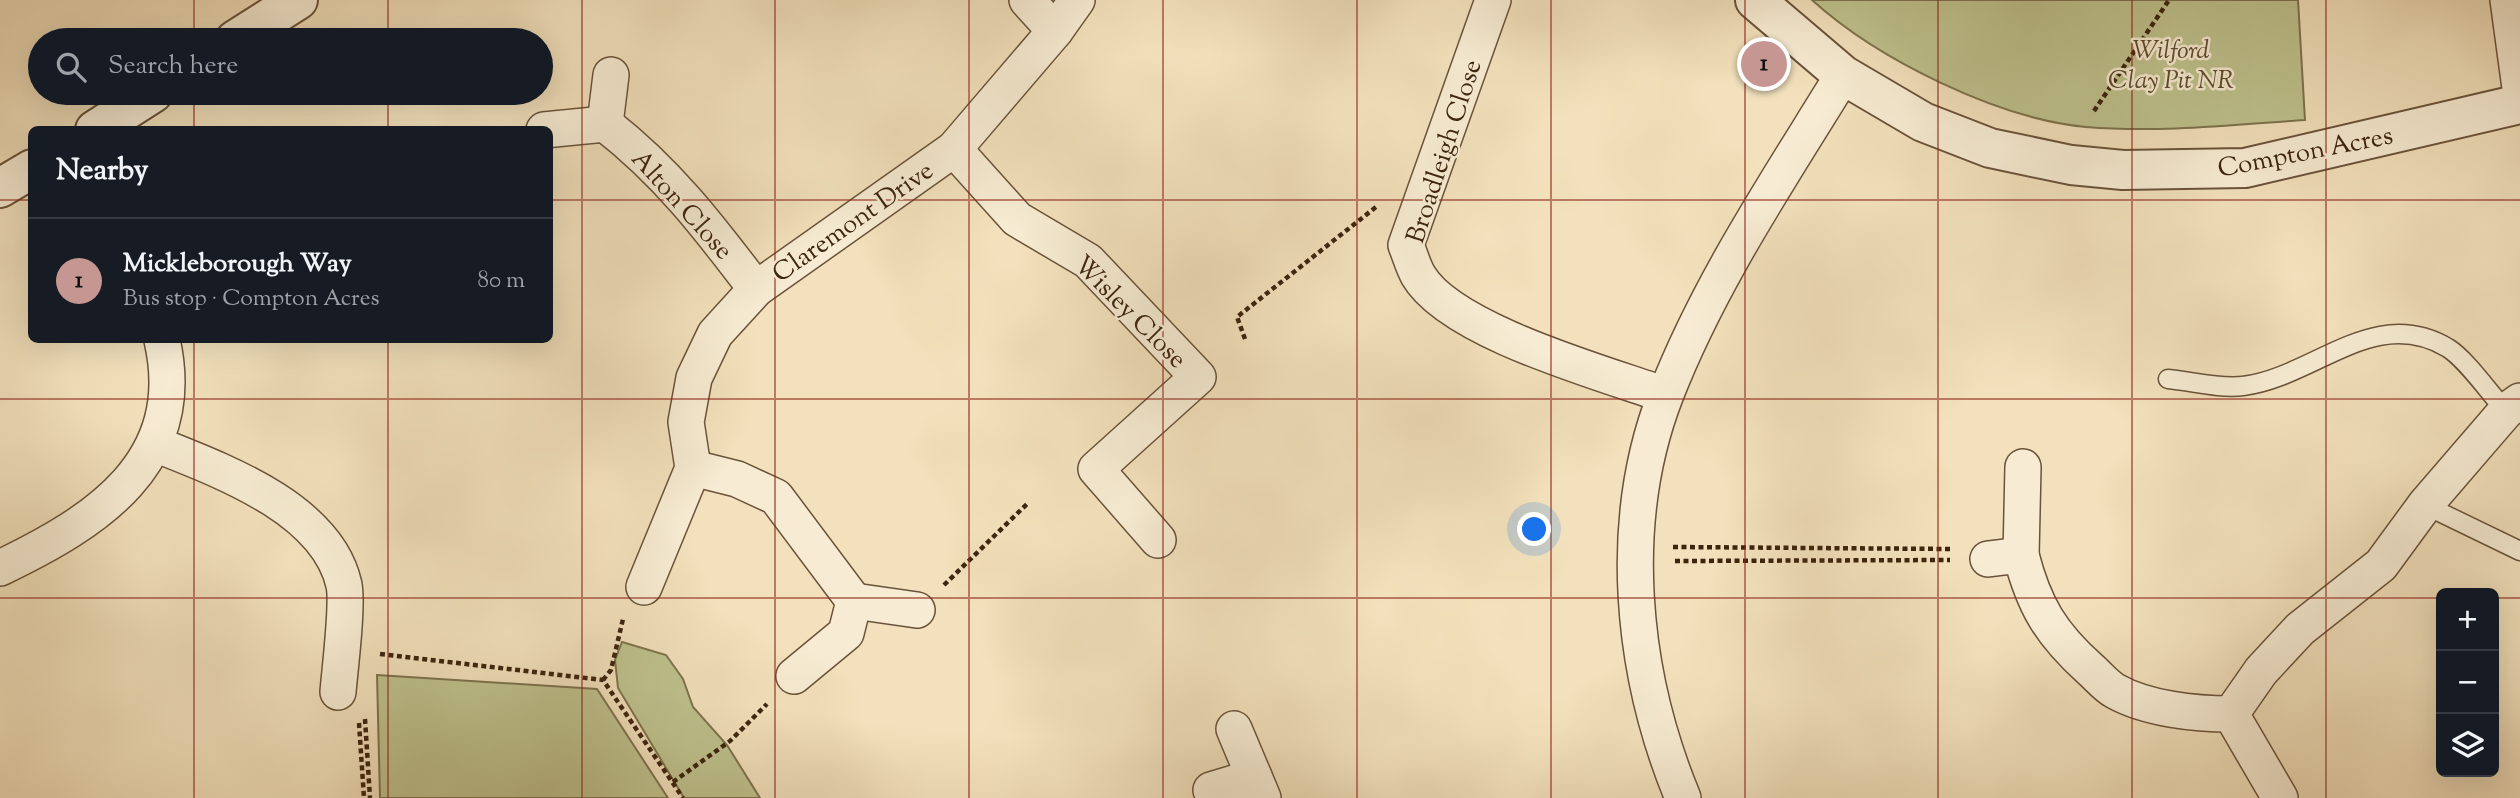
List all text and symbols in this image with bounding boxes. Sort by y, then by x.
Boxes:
search box [28,28,553,105]
park label: Wilford Clay Pit NR [2108,33,2234,100]
pin: 1 [1741,38,1787,90]
icon: search [52,48,90,86]
text: Search here [108,48,238,85]
street label: Broadleigh Close [1398,55,1492,248]
street label: Compton Acres [2215,118,2396,189]
street label: Alton Close [622,143,741,269]
text: Nearby [56,150,148,193]
street label: Claremont Drive [765,154,942,292]
text: Mickleborough Way [123,246,352,283]
street label: Wisley Close [1064,248,1194,378]
text: 1 [75,265,83,298]
text: 80 m [477,265,525,298]
text: Bus stop · Compton Acres [123,283,379,316]
your location [1517,512,1551,546]
map controls [2436,588,2499,777]
button: + [2436,588,2499,651]
button: − [2436,651,2499,714]
button: layers [2436,714,2499,777]

